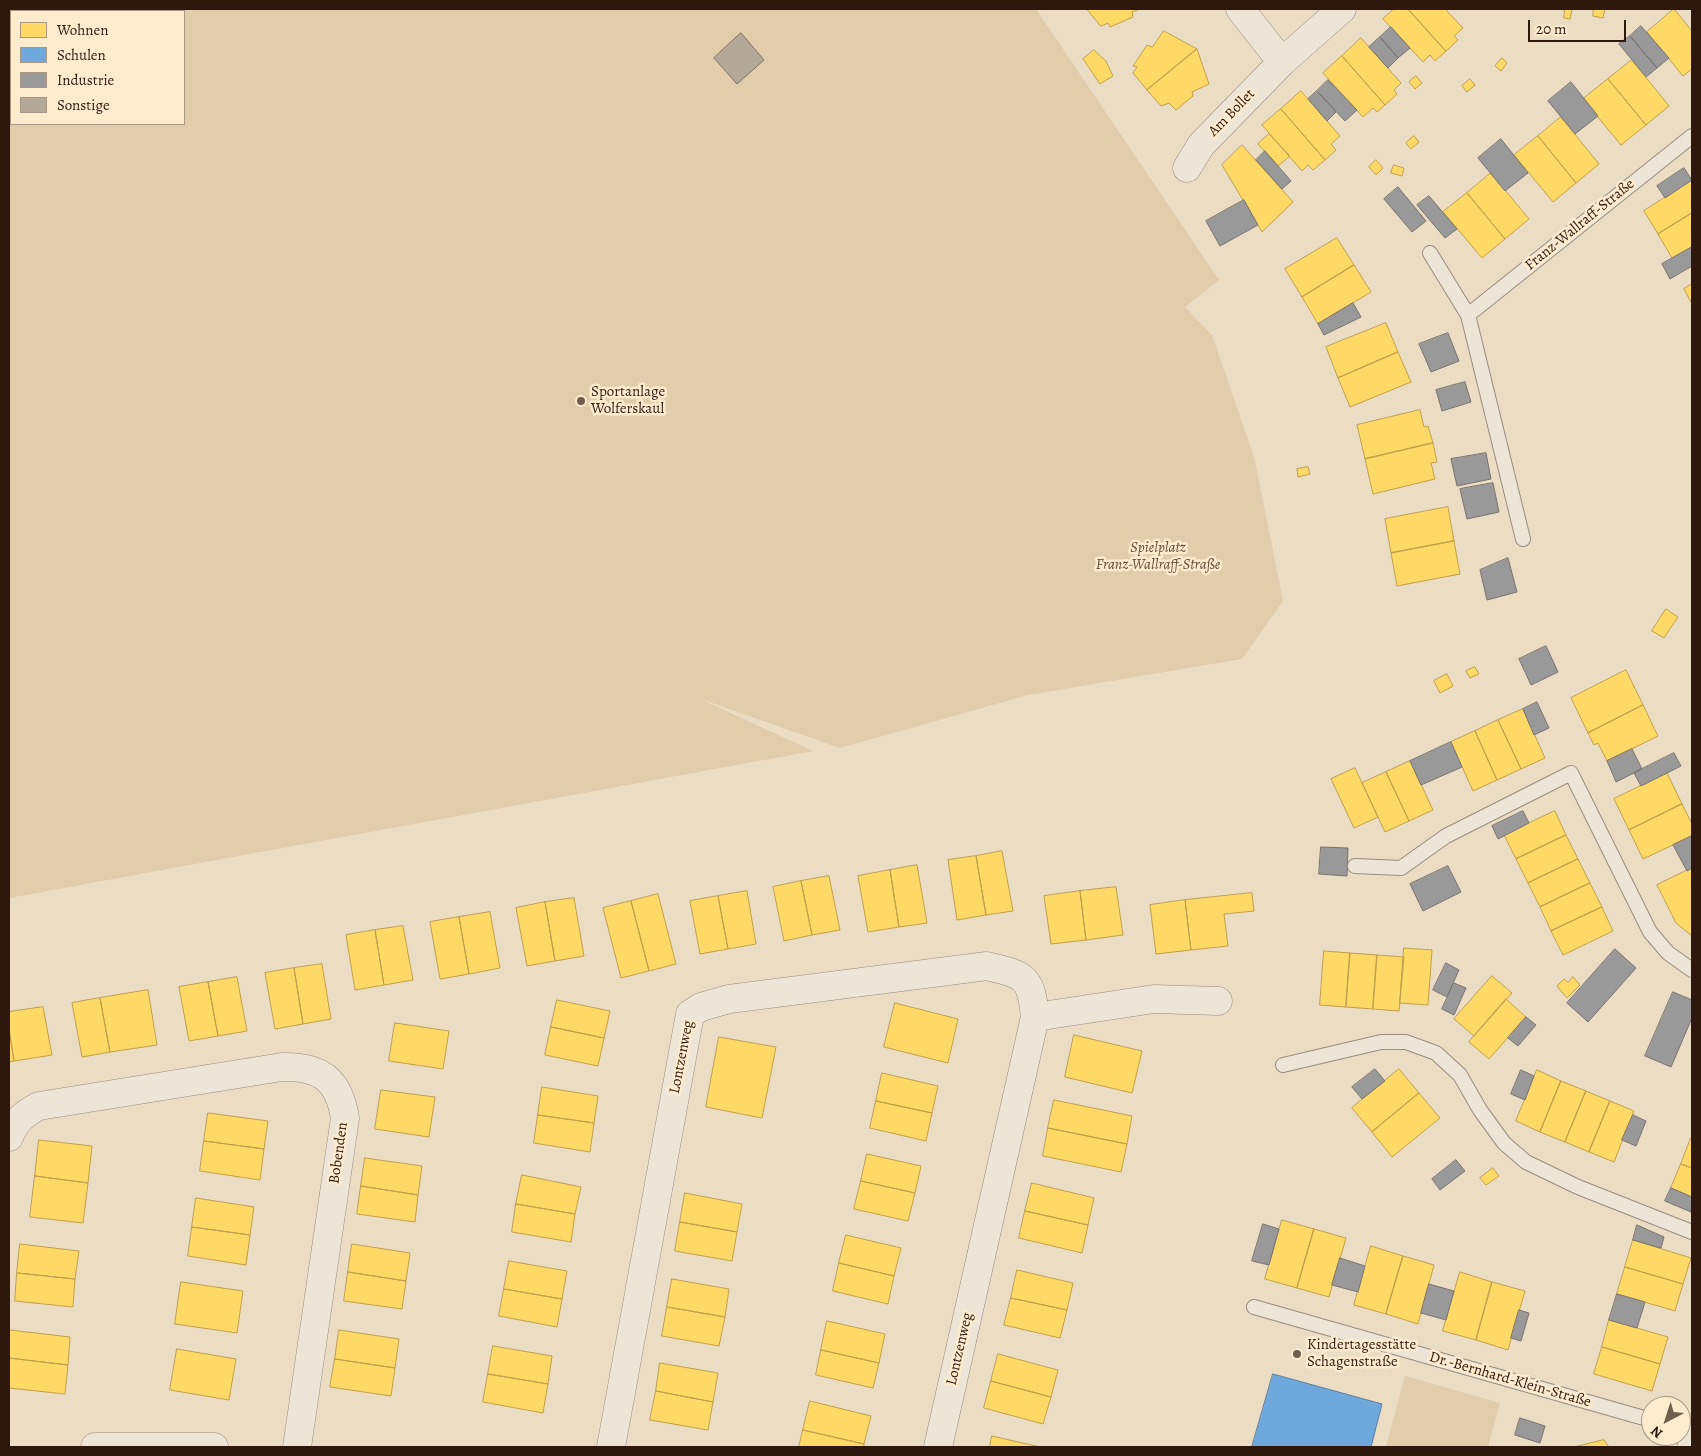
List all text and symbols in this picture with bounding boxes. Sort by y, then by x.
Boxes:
legend [10,10,185,125]
scale bar [1531,10,1628,42]
text: 20 m [1536,19,1567,39]
text: Wohnen [57,20,109,40]
text: Schulen [57,45,106,65]
text: Industrie [57,70,114,90]
street label: Am Bollet [1205,85,1259,141]
text: Sonstige [57,95,110,115]
street label: Franz-Wallraff-Straße [1522,175,1638,275]
place label: Sportanlage Wolferskaul [591,383,665,418]
marker: Sportanlage Wolferskaul [575,395,587,407]
park label: Spielplatz Franz-Wallraff-Straße [1096,539,1220,574]
street label: Lontzenweg [666,1019,698,1095]
street label: Bobenden [326,1121,352,1185]
street label: Lontzenweg [943,1311,977,1387]
place label: Kindertagesstätte Schagenstraße [1307,1336,1416,1371]
marker: Kindertagesstätte Schagenstraße [1291,1348,1303,1360]
street label: Dr.-Bernhard-Klein-Straße [1427,1348,1593,1412]
north arrow [1641,1396,1691,1446]
text: N [1647,1422,1667,1443]

